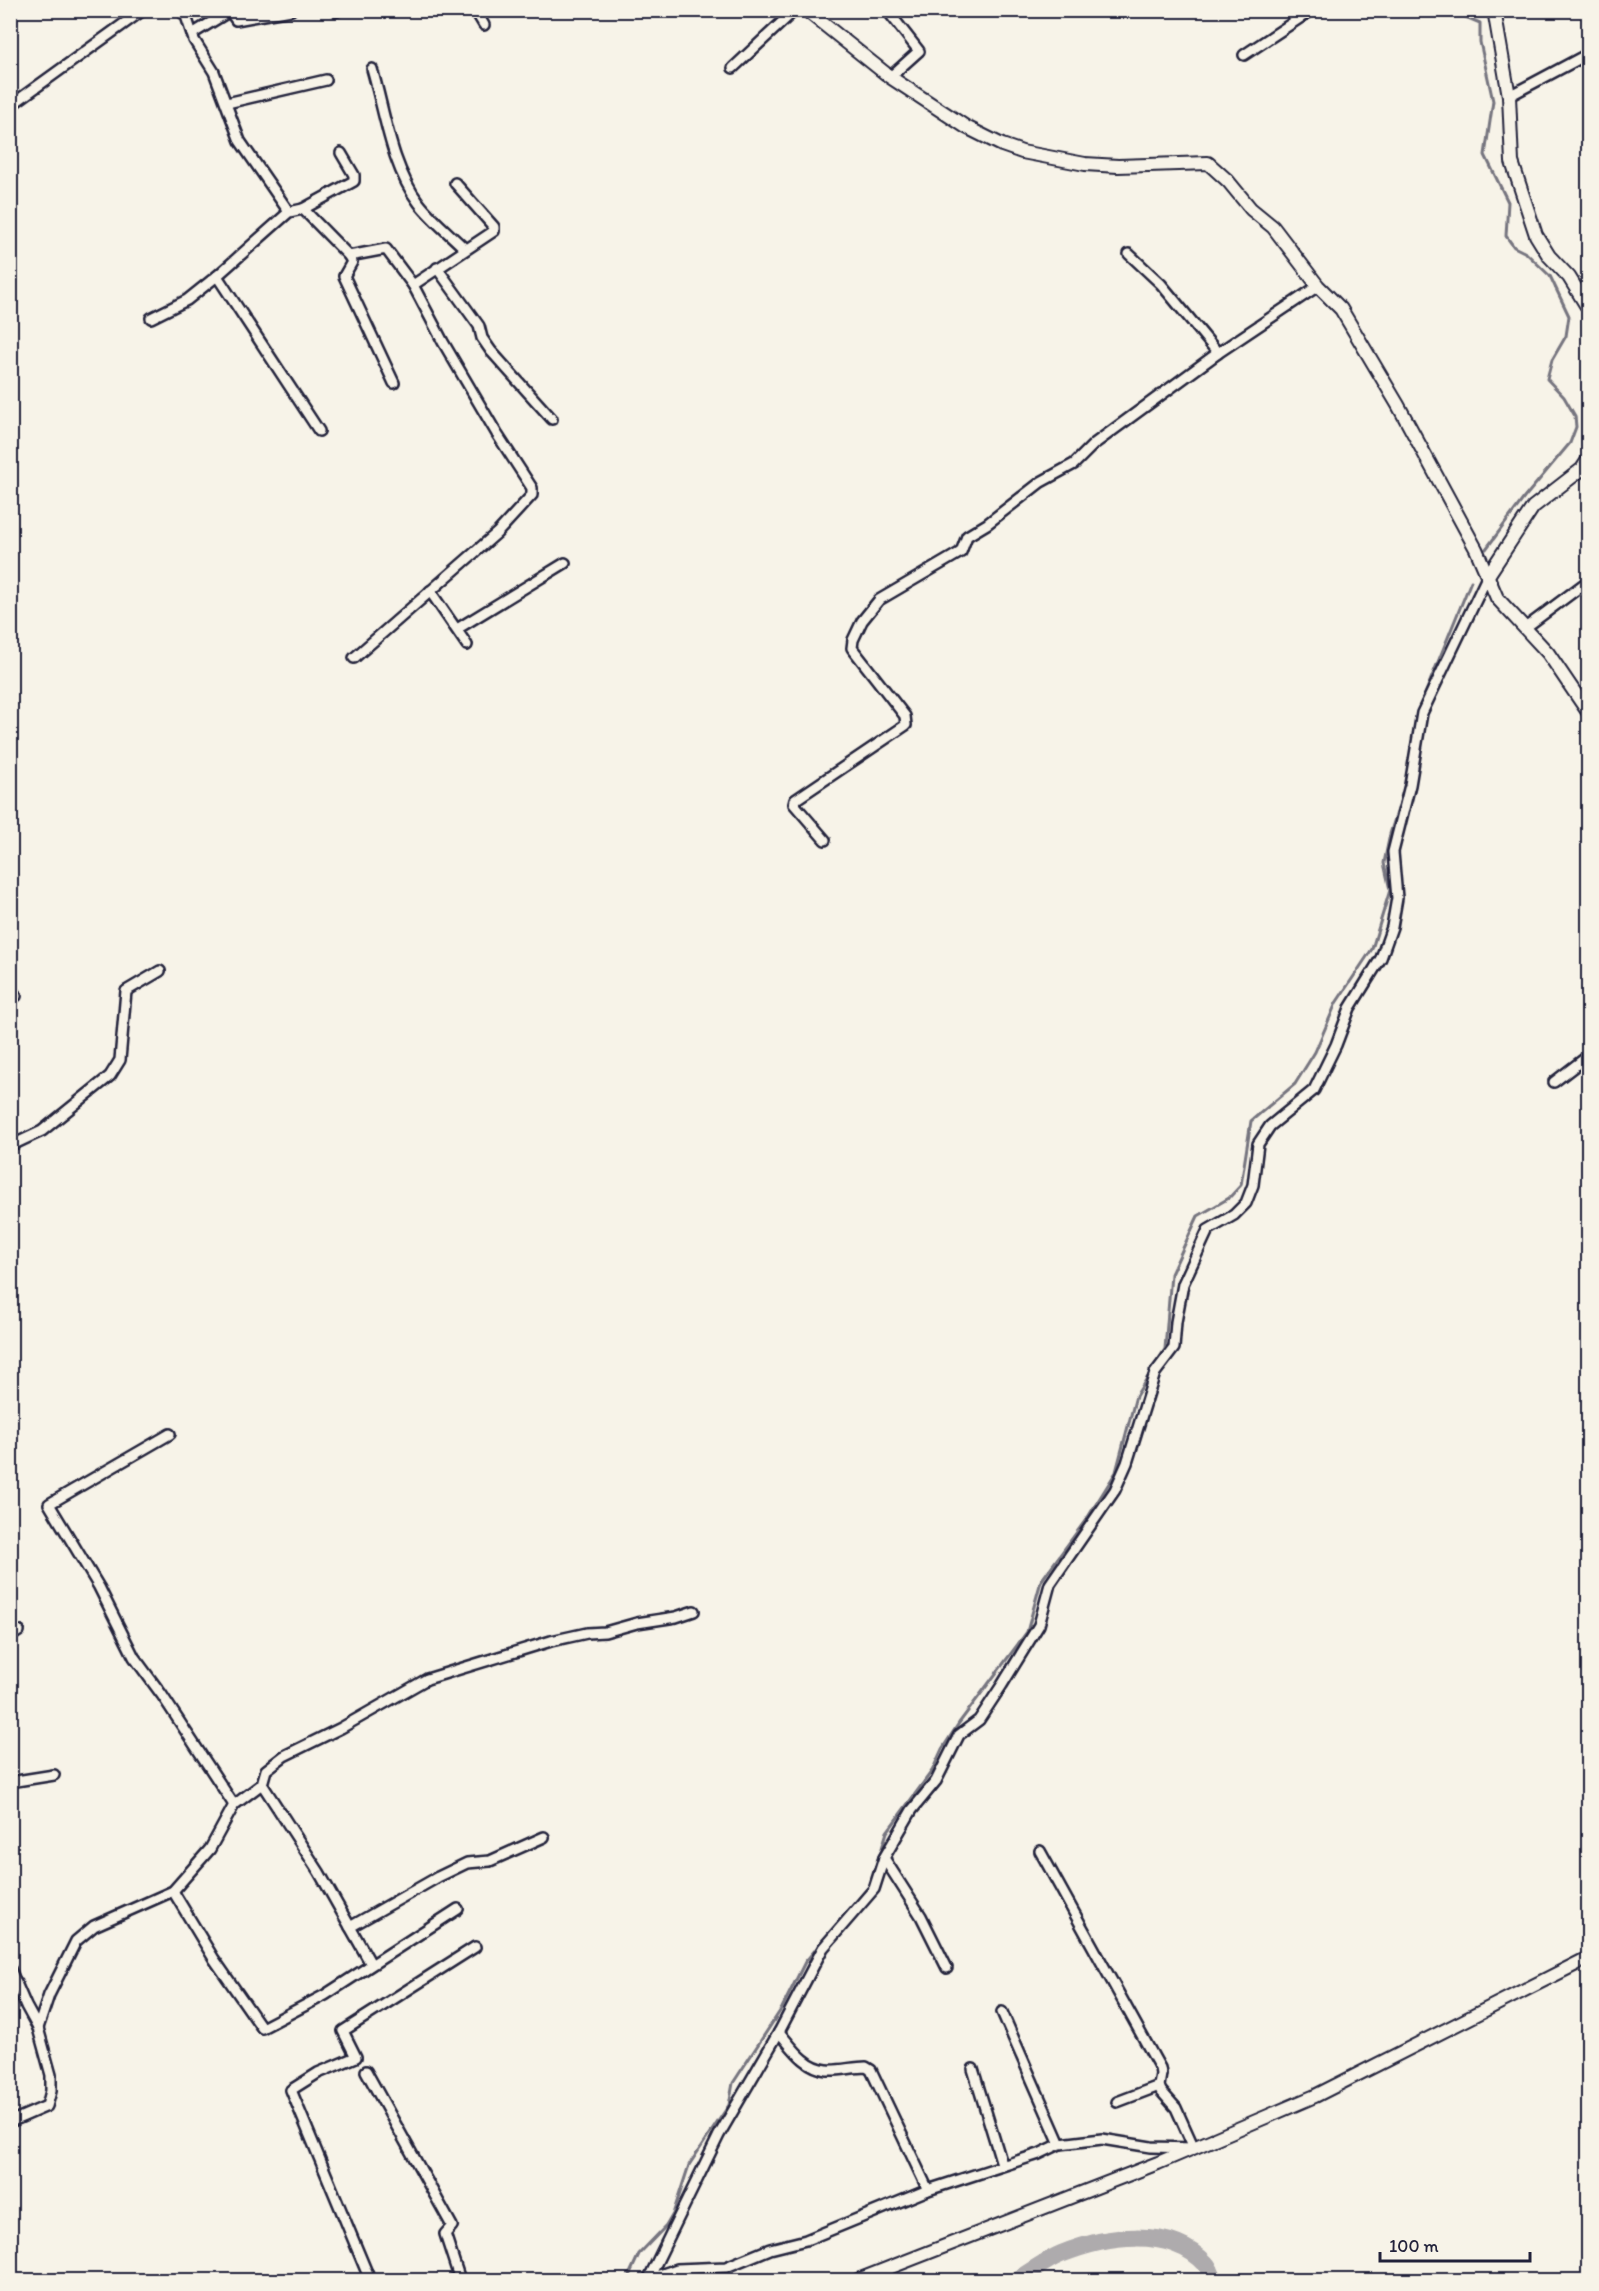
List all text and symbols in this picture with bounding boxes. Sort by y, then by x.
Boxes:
scale bar [1380,2225,1530,2263]
text: 100 m [1389,2235,1439,2257]

